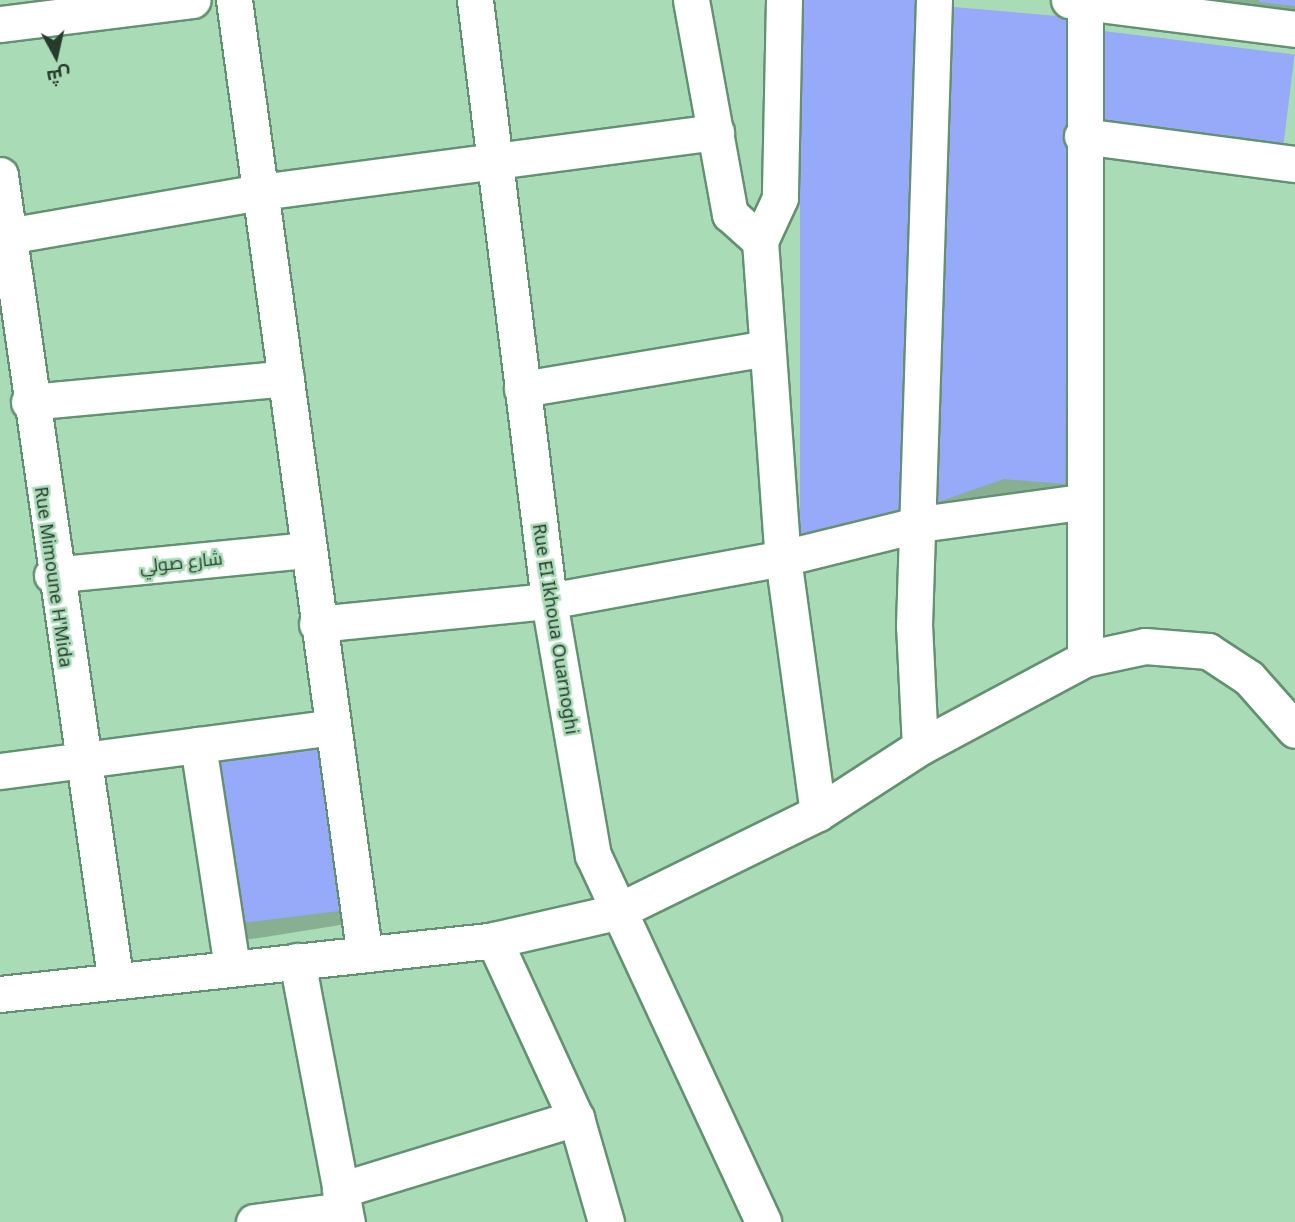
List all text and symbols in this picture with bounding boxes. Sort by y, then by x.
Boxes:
north arrow [21,21,91,91]
text: ش [45,62,73,91]
street label: Rue Mimoune H'Mida [31,485,77,669]
street label: Rue EI Ikhoua Ouarnoghi [529,522,583,736]
street label: شارع صولي [139,547,223,577]

